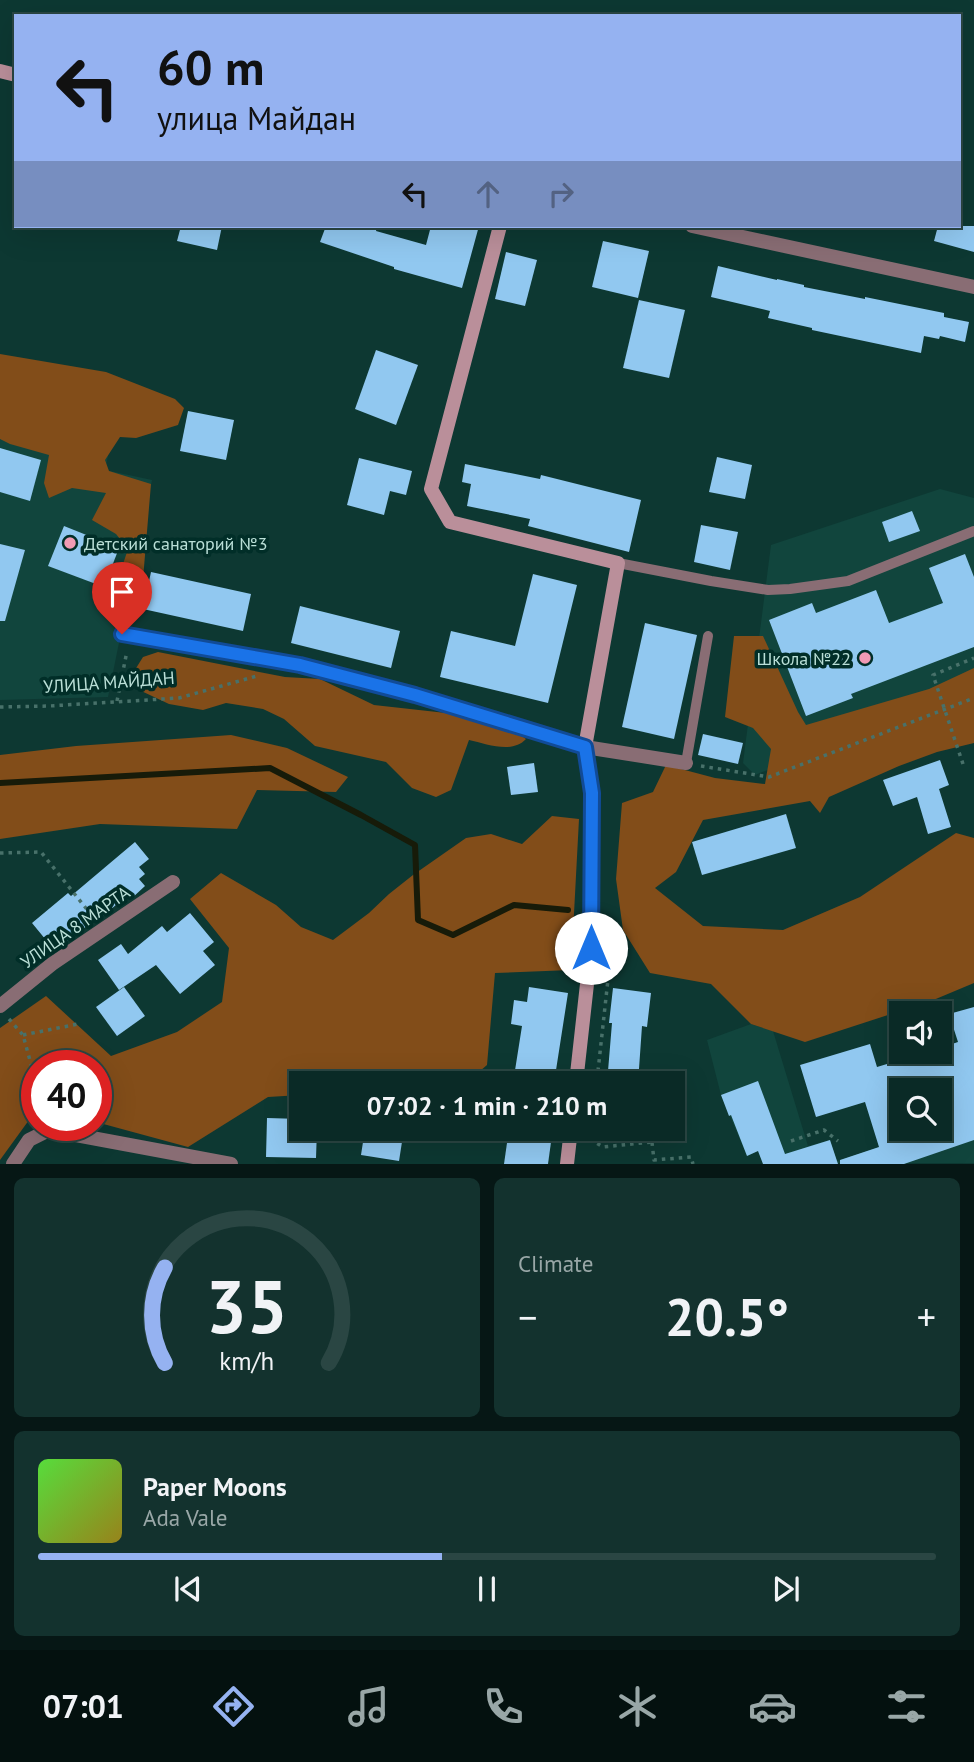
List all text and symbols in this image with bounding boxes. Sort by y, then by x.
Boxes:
text: 60 m [157,35,264,99]
icon: left [42,42,133,133]
text: улица Майдан [157,97,356,139]
icon: left [396,175,434,213]
icon: ahead [469,175,507,213]
icon: right [542,175,580,213]
place label: Детский санаторий №3 [84,532,267,555]
marker: Детский санаторий №3 [62,535,78,551]
pin [92,562,152,634]
icon: arrive [103,573,141,611]
place label: Школа №22 [756,647,851,670]
marker: Школа №22 [857,650,873,666]
street label: УЛИЦА МАЙДАН [43,666,175,698]
street label: УЛИЦА 8 МАРТА [16,881,135,973]
position arrow [554,911,628,985]
map controls [889,1001,952,1141]
button: sound [889,1001,952,1064]
speed limit sign: 40 [21,1050,112,1141]
button: search [889,1078,952,1141]
text: 07:02 · 1 min · 210 m [367,1089,607,1122]
text: Climate [518,1249,593,1278]
text: 35 [206,1260,288,1354]
text: 20.5° [665,1283,789,1350]
text: − [518,1292,537,1341]
text: + [917,1292,936,1341]
text: km/h [220,1345,274,1377]
text: Paper Moons [143,1470,287,1503]
text: Ada Vale [143,1503,227,1532]
icon: previous [169,1570,207,1608]
icon: pause [468,1570,506,1608]
icon: next [767,1570,805,1608]
icon: directions [209,1682,258,1731]
icon: music [344,1682,393,1731]
icon: phone [479,1682,528,1731]
icon: climate [613,1682,662,1731]
icon: car [748,1682,797,1731]
icon: filters [882,1682,931,1731]
text: 07:01 [43,1685,124,1727]

